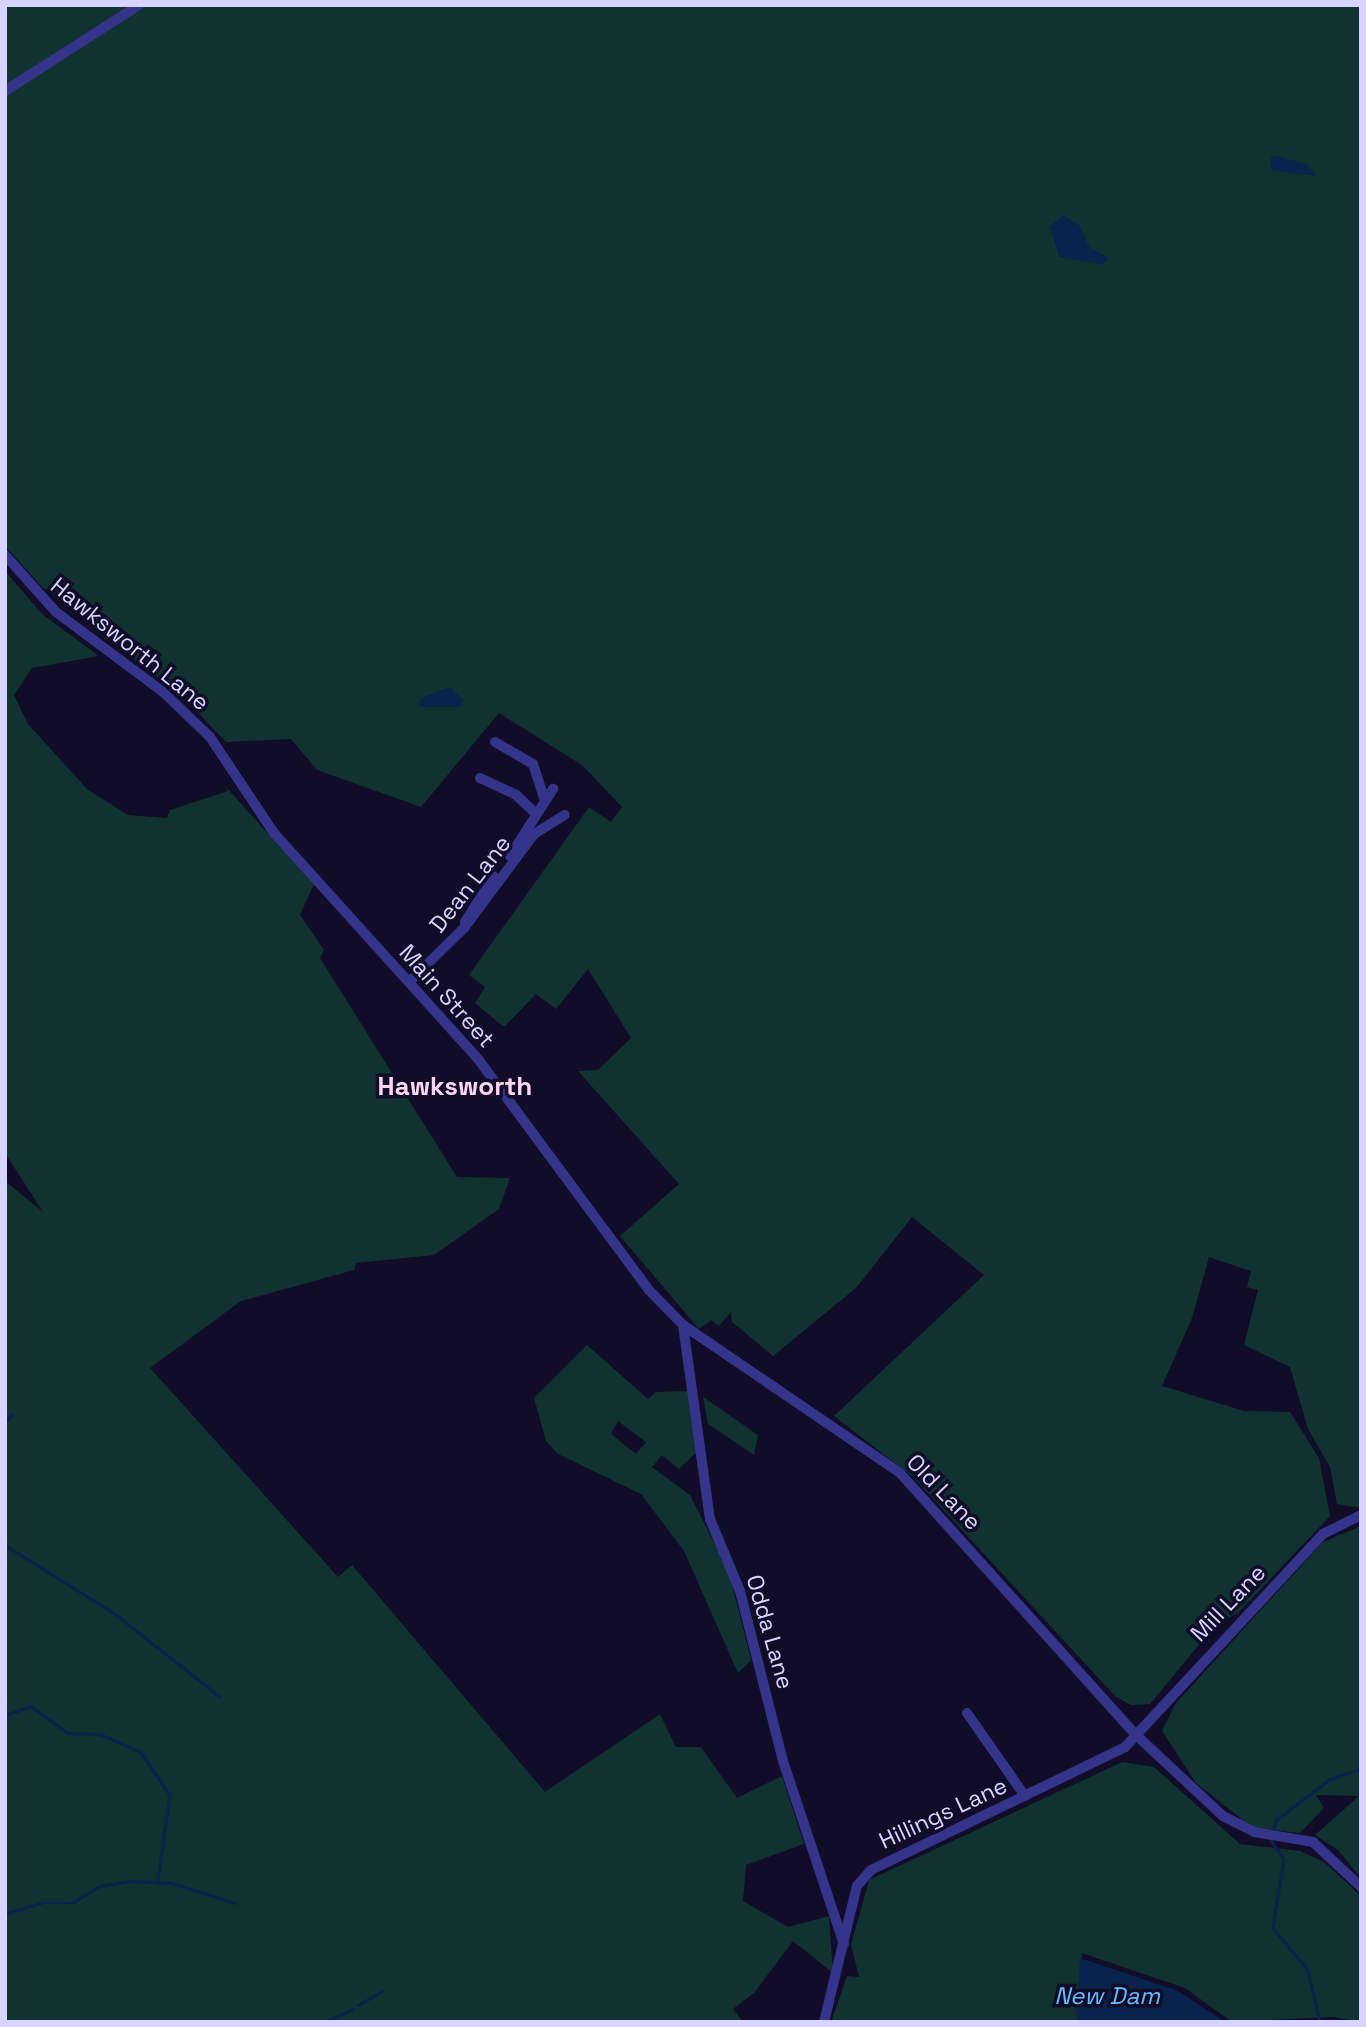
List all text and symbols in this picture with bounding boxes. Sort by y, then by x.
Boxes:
street label: Hawksworth Lane [45,572,215,716]
street label: Dean Lane [424,830,516,938]
street label: Main Street [394,939,500,1053]
district label: Hawksworth [378,1071,532,1103]
street label: Old Lane [901,1448,987,1536]
street label: Mill Lane [1185,1559,1271,1647]
street label: Odda Lane [741,1572,799,1692]
street label: Hillings Lane [875,1771,1011,1855]
water label: New Dam [1054,1982,1160,2010]

